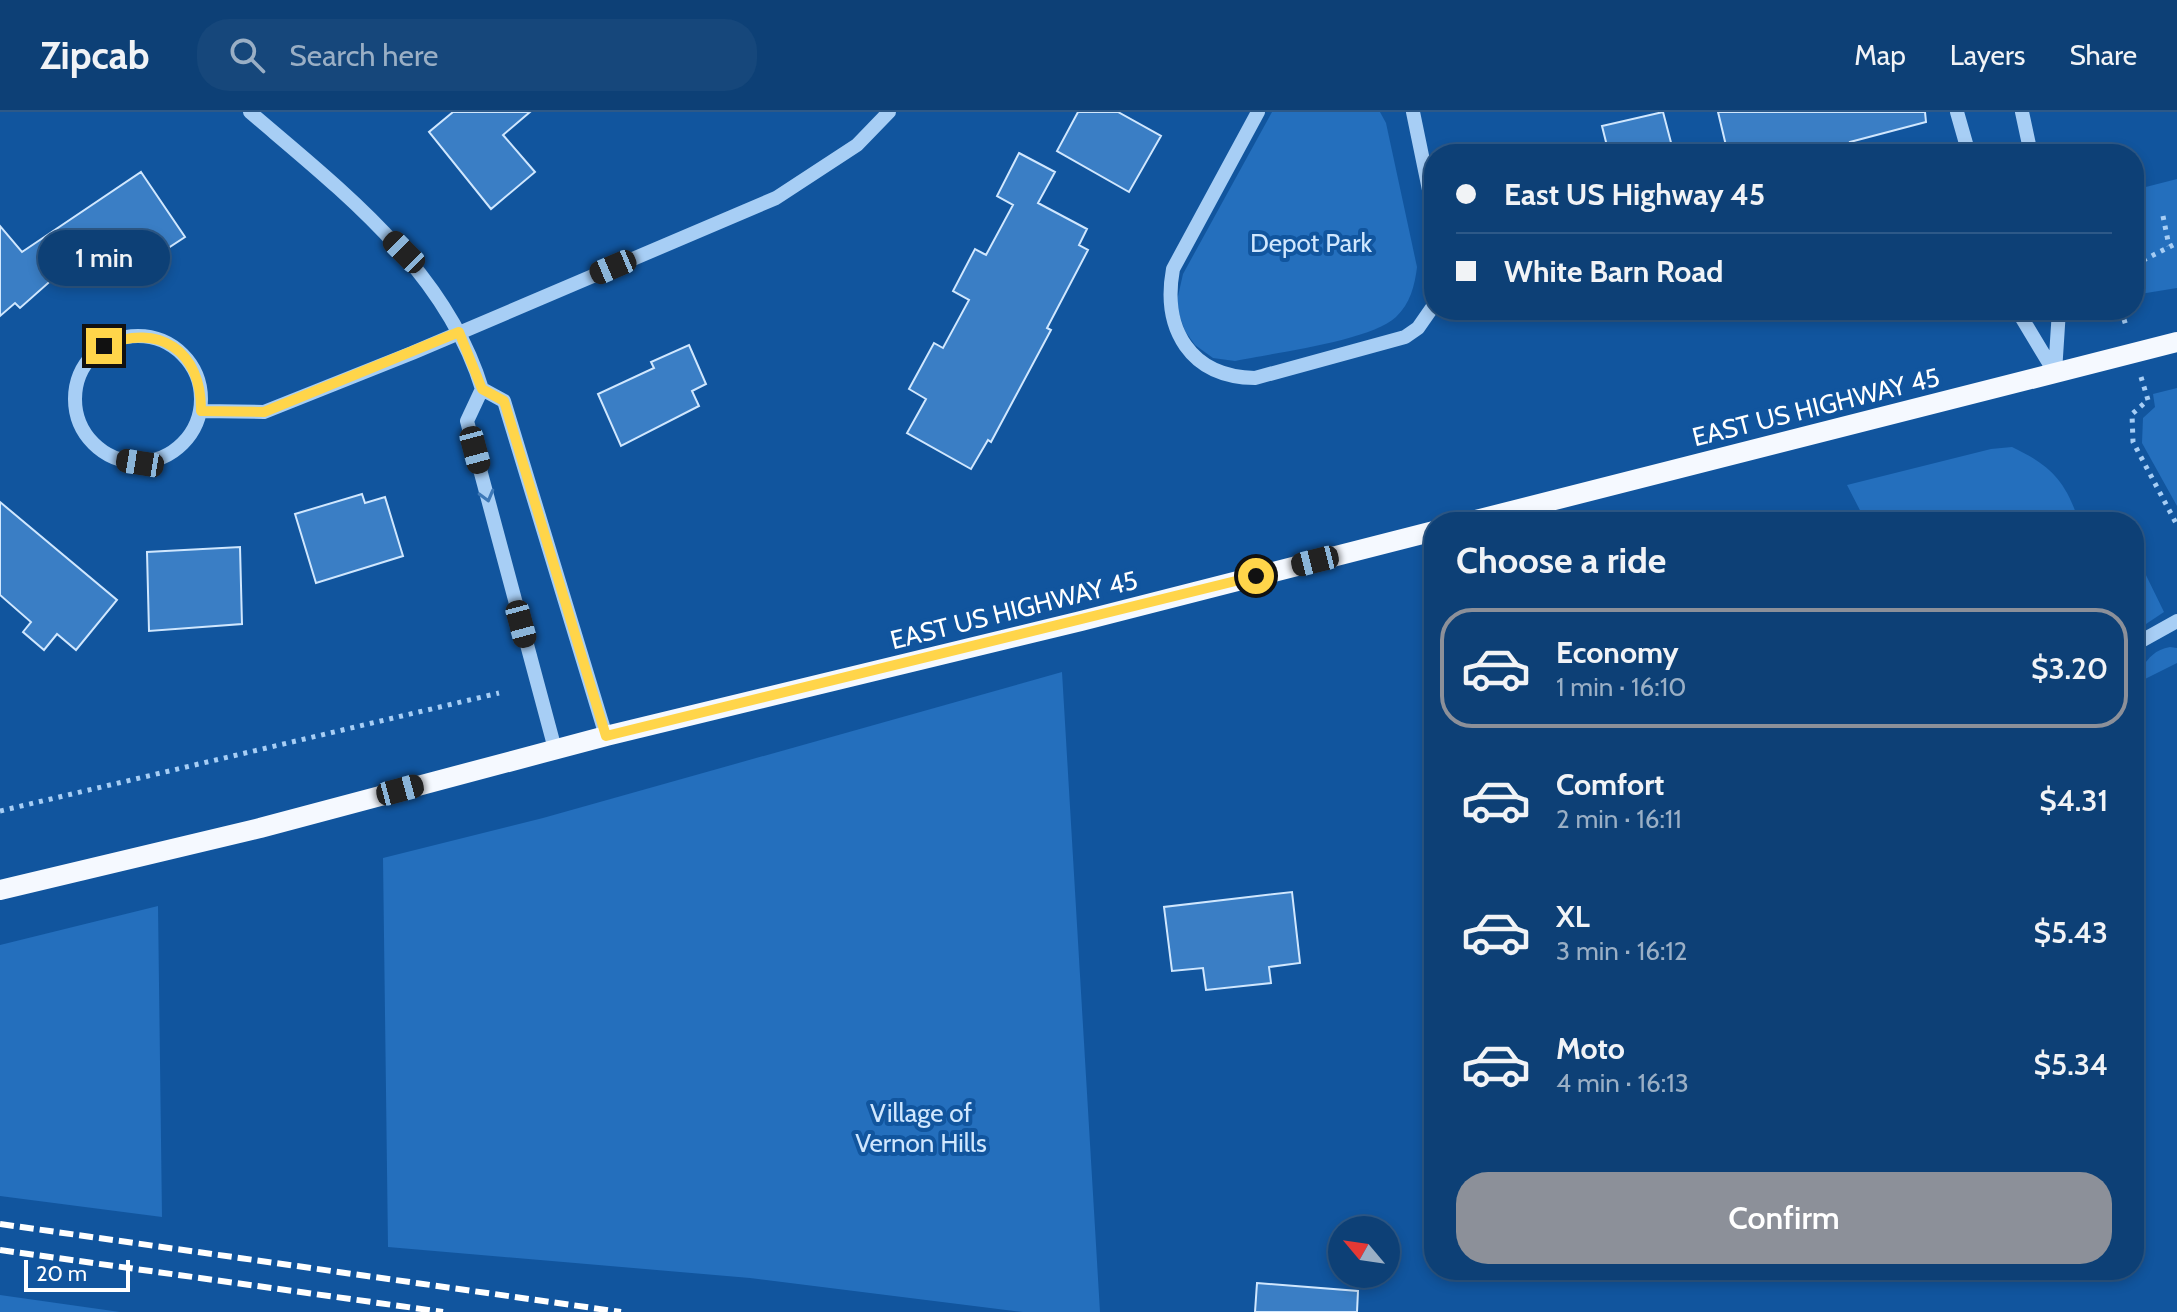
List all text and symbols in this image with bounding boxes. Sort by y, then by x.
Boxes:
search box [197,19,757,91]
text: Zipcab [40,32,149,79]
icon: search [225,33,269,77]
text: Search here [289,37,438,74]
text: Map [1854,38,1906,72]
text: Layers [1950,38,2025,72]
text: Share [2069,38,2137,72]
text: East US Highway 45 [1504,176,1765,213]
car [379,227,429,277]
park label: Depot Park [1250,227,1372,259]
callout: 1 min [38,230,170,286]
text: 1 min [75,242,133,274]
car [586,247,640,287]
text: White Barn Road [1504,253,1723,290]
route end [86,328,122,364]
street label: EAST US HIGHWAY 45 [1689,361,1943,453]
car [457,424,493,476]
car [114,447,166,479]
one-way arrow [477,489,494,503]
text: Choose a ride [1456,538,1666,582]
car [1289,544,1341,578]
route start [1238,558,1274,594]
street label: EAST US HIGHWAY 45 [887,564,1141,656]
car [503,598,539,650]
icon: car [1460,632,1532,704]
text: Economy [1556,634,1679,671]
text: $3.20 [2031,650,2108,687]
text: 1 min · 16:10 [1556,671,1686,703]
icon: car [1460,764,1532,836]
text: Comfort [1556,766,1664,803]
car [374,772,426,808]
text: $4.31 [2039,782,2108,819]
text: 2 min · 16:11 [1556,803,1682,835]
icon: car [1460,896,1532,968]
text: XL [1556,898,1590,935]
text: $5.43 [2034,914,2108,951]
text: 3 min · 16:12 [1556,935,1687,967]
icon: car [1460,1028,1532,1100]
text: Moto [1556,1030,1625,1067]
text: $5.34 [2034,1046,2108,1083]
text: 4 min · 16:13 [1556,1067,1689,1099]
park label: Village of Vernon Hills [855,1097,987,1159]
button: Confirm [1456,1172,2112,1264]
north arrow [1328,1216,1400,1288]
map controls [1328,1216,1400,1288]
scale bar [24,1256,130,1292]
text: 20 m [36,1260,87,1287]

